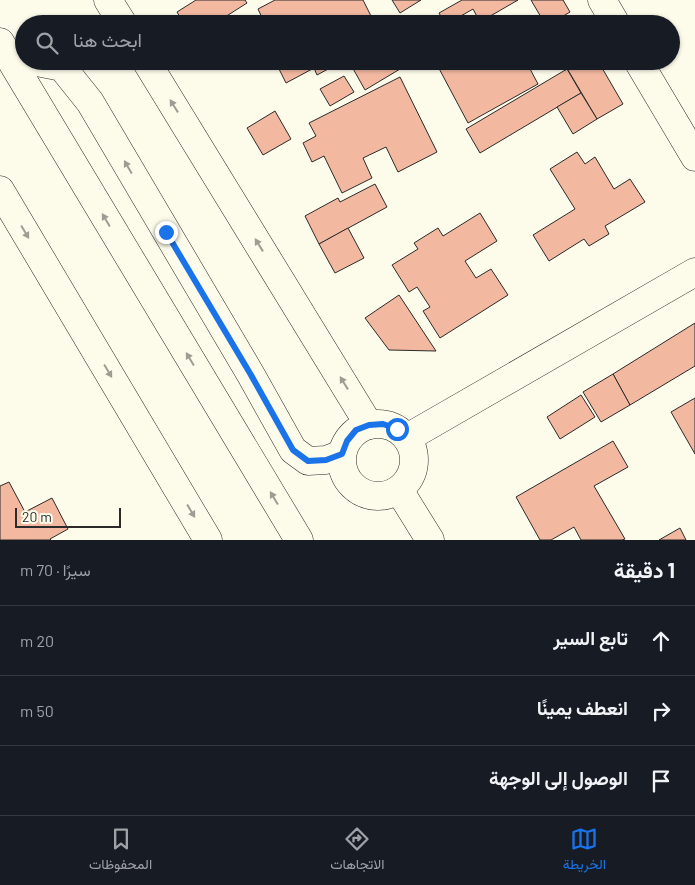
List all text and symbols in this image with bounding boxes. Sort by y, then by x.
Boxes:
search box [15,15,680,70]
text: ابحث هنا [73,28,142,51]
icon: search [33,29,61,57]
one-way arrow [169,100,178,113]
one-way arrow [123,160,132,173]
one-way arrow [102,213,111,226]
route end [155,221,178,244]
one-way arrow [20,225,29,238]
one-way arrow [254,238,263,251]
one-way arrow [185,352,194,365]
one-way arrow [104,365,113,378]
one-way arrow [339,377,348,390]
route start [386,418,409,441]
one-way arrow [269,492,278,505]
scale bar [15,505,121,528]
one-way arrow [187,505,196,518]
text: 20 m [22,508,52,525]
text: 1 دقيقة [614,557,675,582]
text: سيرًا · 70 m [20,560,91,579]
text: تابع السير [553,626,628,649]
icon: ahead [647,627,675,655]
text: 20 m [20,631,54,650]
text: انعطف يمينًا [537,696,628,719]
icon: right [647,697,675,725]
text: 50 m [20,701,54,720]
text: الوصول إلى الوجهة [489,766,628,789]
icon: arrive [647,767,675,795]
tab: المحفوظات [89,825,152,877]
tab: الاتجاهات [330,825,385,877]
tab: الخريطة [563,825,606,877]

